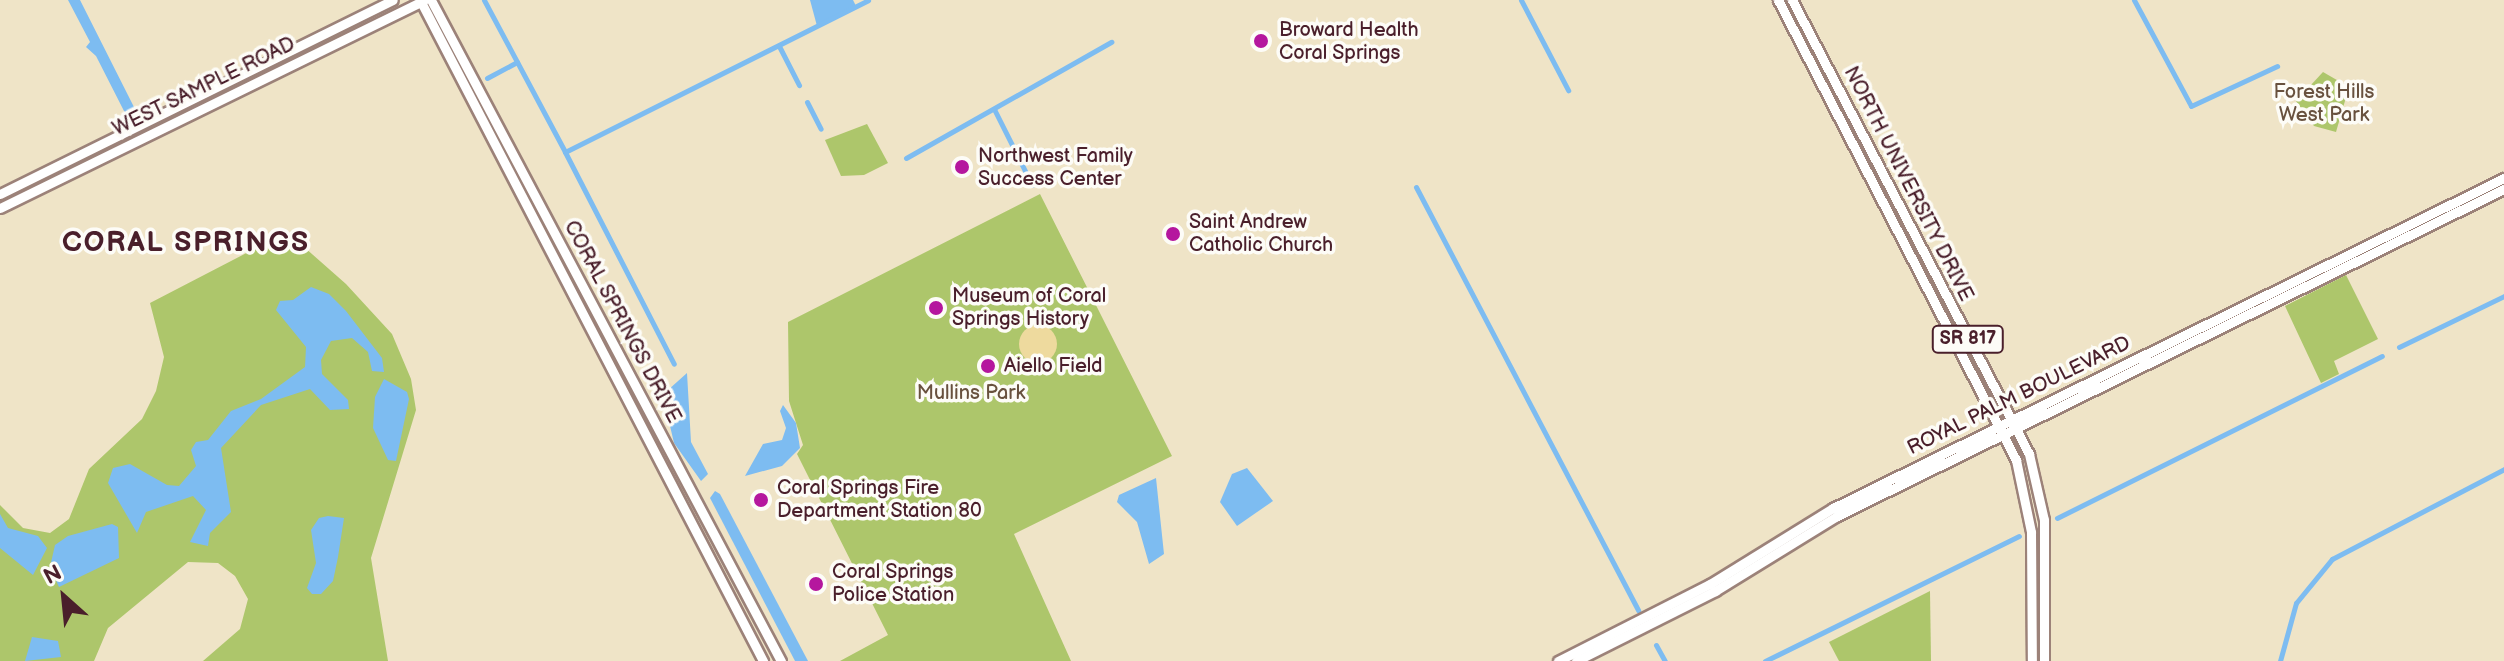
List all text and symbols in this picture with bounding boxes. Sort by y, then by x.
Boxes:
place label: Broward Health Coral Springs [1279,18,1418,65]
marker: Broward Health Coral Springs [1250,30,1272,52]
street label: WEST SAMPLE ROAD [109,32,299,142]
street label: NORTH UNIVERSITY DRIVE [1838,63,1978,305]
park label: Forest Hills West Park [2274,81,2374,128]
place label: Northwest Family Success Center [978,144,1133,191]
marker: Northwest Family Success Center [953,158,971,176]
place label: Saint Andrew Catholic Church [1189,210,1333,257]
street label: CORAL SPRINGS DRIVE [558,217,686,427]
marker: Saint Andrew Catholic Church [1164,225,1182,243]
district label: CORAL SPRINGS [62,226,310,260]
place label: Museum of Coral Springs History [952,284,1106,331]
marker: Museum of Coral Springs History [927,299,945,317]
road number: SR 817 [1930,325,2006,353]
street label: ROYAL PALM BOULEVARD [1903,331,2135,461]
place label: Aiello Field [1004,354,1103,378]
marker: Aiello Field [979,357,997,375]
park label: Mullins Park [917,381,1025,405]
place label: Coral Springs Fire Department Station 80 [777,476,982,523]
marker: Coral Springs Fire Department Station 80 [752,491,770,509]
north arrow [24,557,104,637]
text: N [39,559,66,591]
place label: Coral Springs Police Station [832,560,955,607]
marker: Coral Springs Police Station [807,575,825,593]

